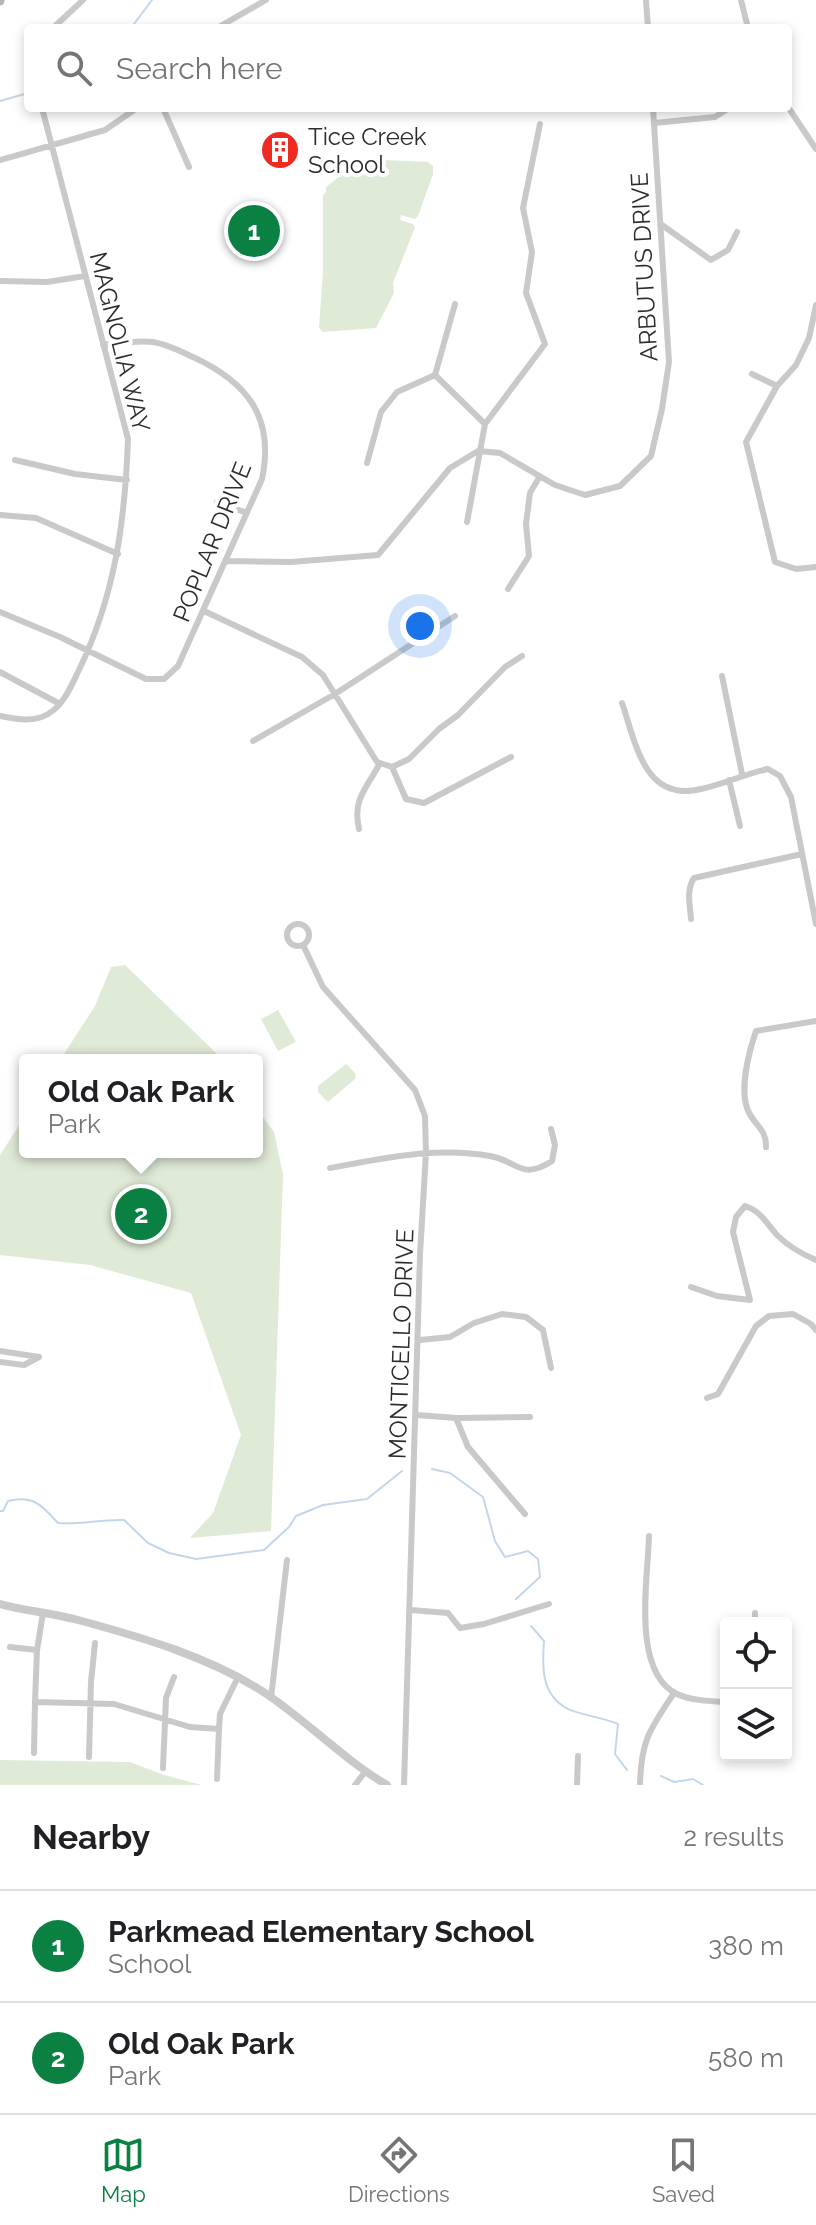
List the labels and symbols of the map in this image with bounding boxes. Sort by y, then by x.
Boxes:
place label: Tice Creek School [308,122,427,179]
building icon: Tice Creek School [259,129,301,171]
street label: ARBUTUS DRIVE [625,172,663,362]
pin: 1 [228,201,280,261]
street label: MAGNOLIA WAY [84,249,157,435]
street label: POPLAR DRIVE [167,458,257,626]
your location [400,606,440,646]
pin: 2 [115,1184,167,1244]
street label: MONTICELLO DRIVE [382,1228,420,1460]

